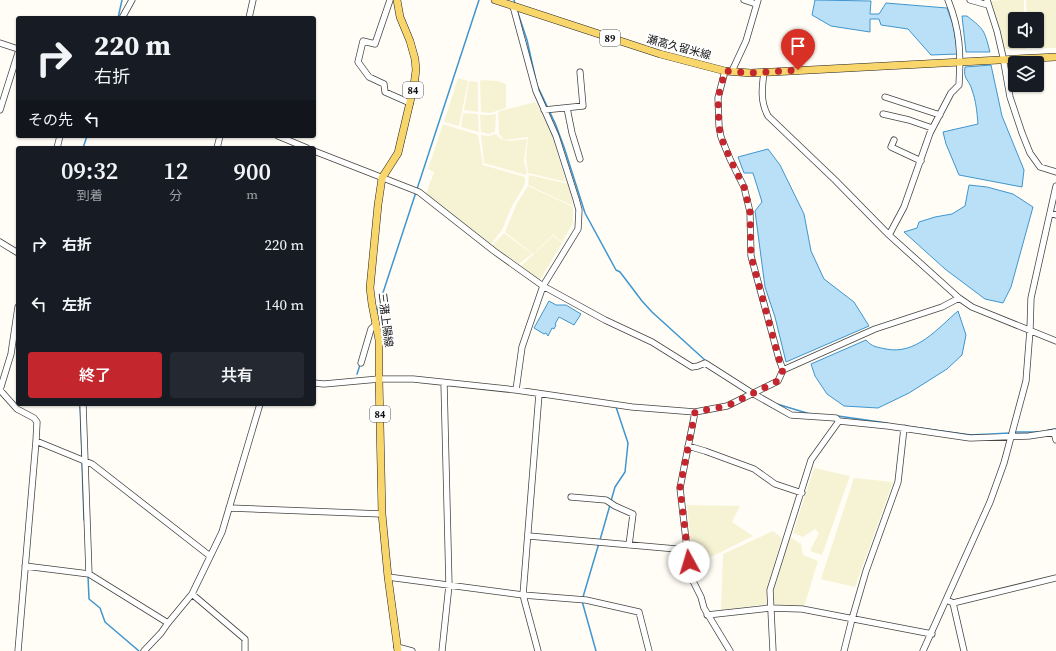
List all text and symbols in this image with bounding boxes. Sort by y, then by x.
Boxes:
map controls [1008,12,1044,92]
button: sound [1008,12,1044,48]
text: 220 m [94,26,171,64]
pin [781,29,815,70]
road number: 89 [600,30,620,46]
icon: right [28,32,80,84]
street label: 瀬高久留米線 [645,32,713,63]
icon: arrive [787,35,809,57]
button: layers [1008,56,1044,92]
text: 右折 [94,64,130,89]
road number: 84 [403,82,423,98]
icon: left [81,108,103,130]
text: その先 [28,109,73,130]
text: 09:32 [61,154,118,187]
text: 12 [163,154,188,187]
text: 900 [233,155,271,188]
text: m [246,186,258,203]
text: 到着 [77,187,103,204]
text: 分 [169,187,182,204]
icon: right [28,233,50,255]
text: 右折 [62,234,92,255]
text: 220 m [264,234,304,255]
street label: 三潴上陽線 [375,292,396,348]
icon: left [28,293,50,315]
text: 左折 [62,294,92,315]
text: 140 m [264,294,304,315]
button: 終了 [28,352,162,398]
button: 共有 [170,352,304,398]
road number: 84 [370,406,390,422]
position arrow [668,541,710,583]

